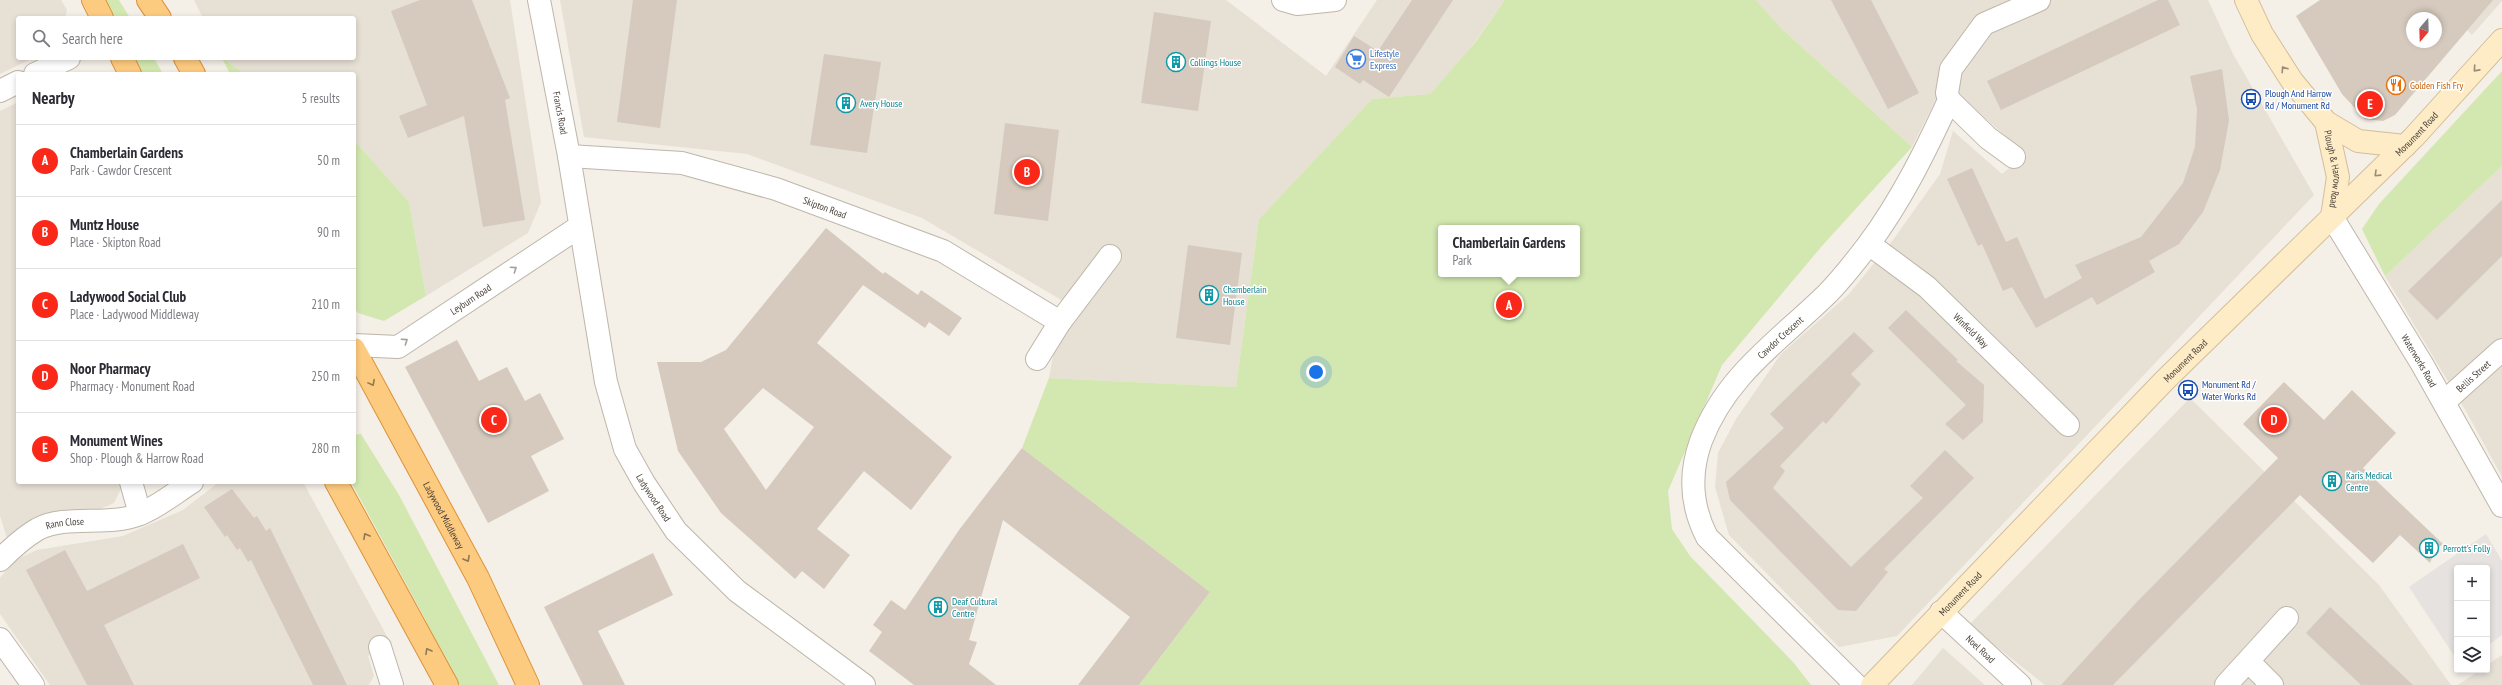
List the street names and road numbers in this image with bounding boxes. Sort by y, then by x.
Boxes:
street label: Francis Road [550,90,571,136]
street label: Monument Road [2393,109,2441,159]
street label: Plough & Harrow Road [2321,129,2344,209]
street label: Skipton Road [801,194,848,222]
street label: Leyburn Road [448,281,494,318]
street label: Winfield Way [1950,310,1991,351]
street label: Cawdor Crescent [1755,313,1806,362]
street label: Waterworks Road [2398,332,2440,389]
street label: Monument Road [2161,336,2210,385]
street label: Bellis Street [2453,357,2494,395]
street label: Ladywood Road [633,472,674,524]
street label: Ladywood Middleway [420,480,467,551]
street label: Rann Close [44,515,84,532]
street label: Monument Road [1936,569,1985,619]
street label: Noel Road [1963,632,1998,666]

